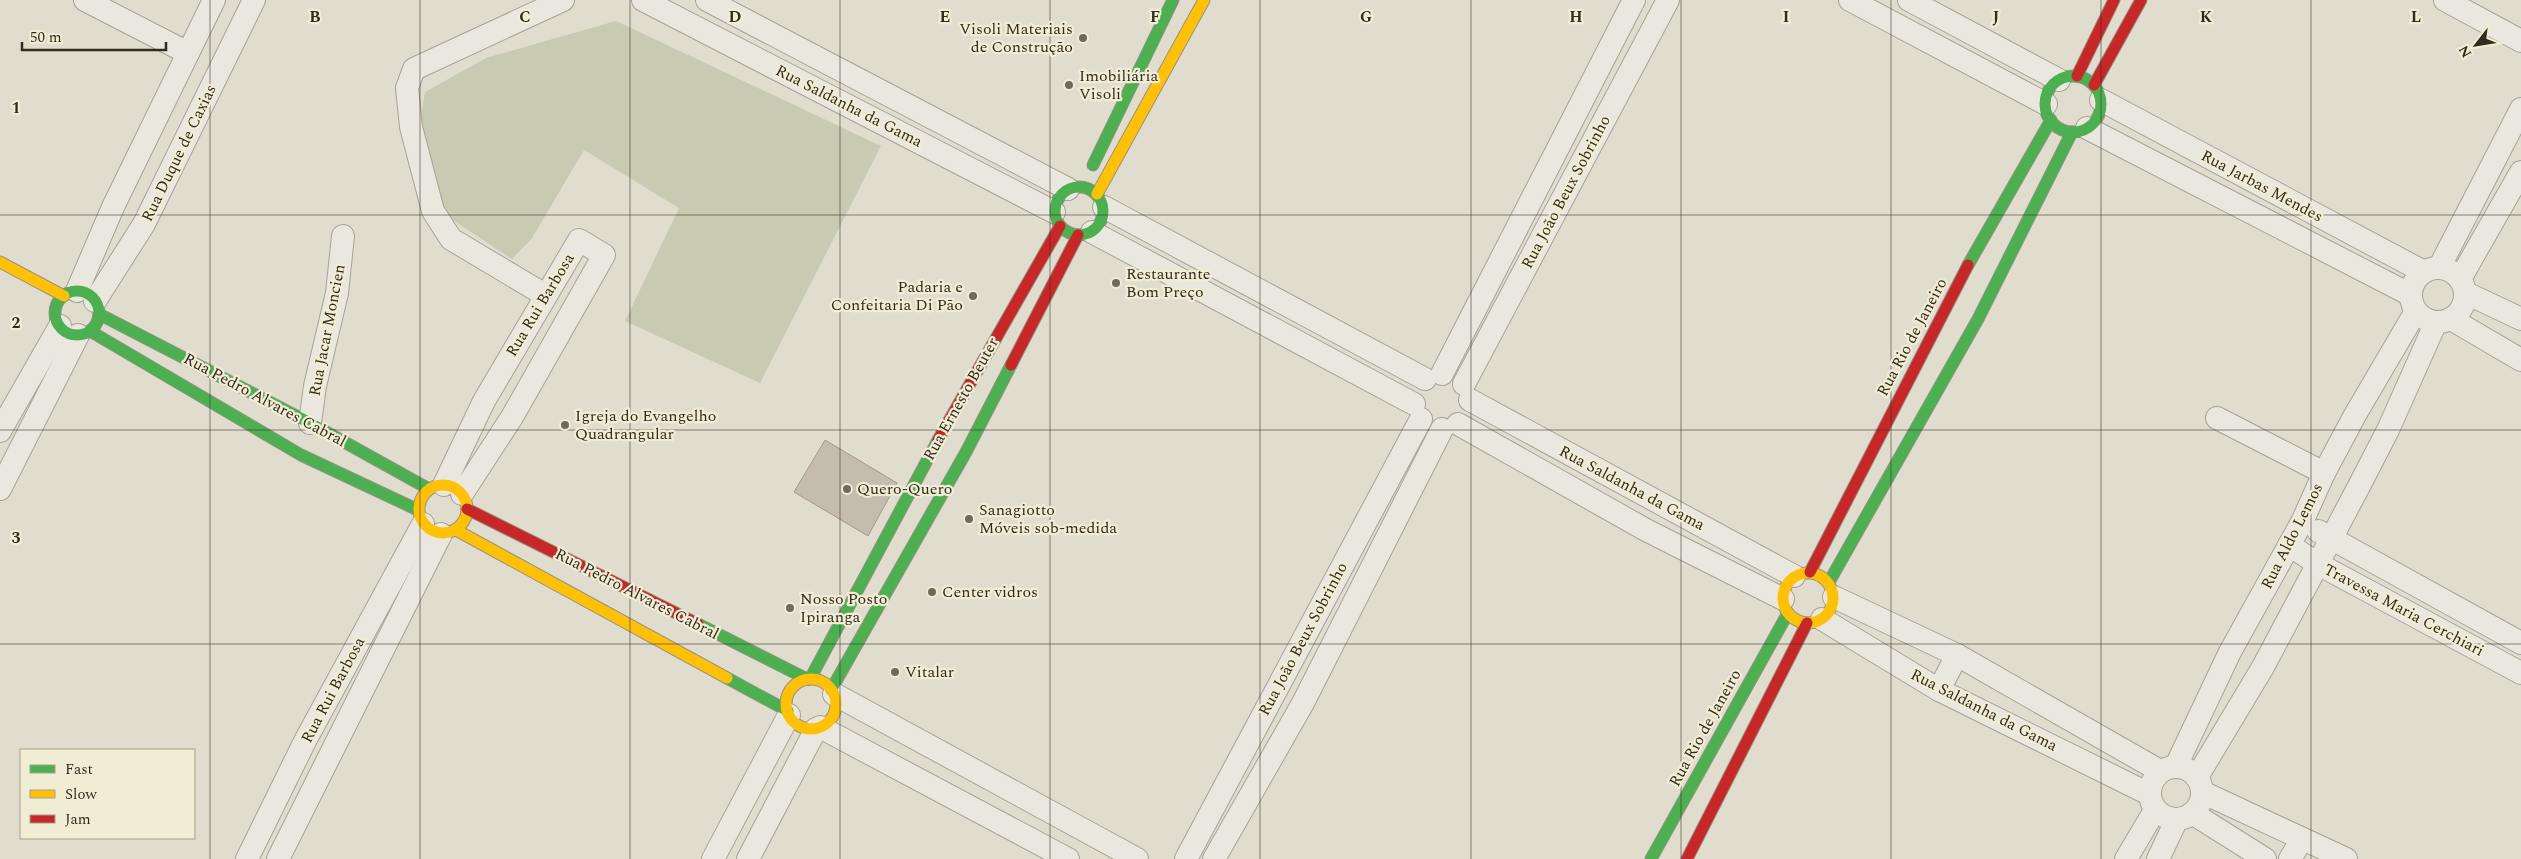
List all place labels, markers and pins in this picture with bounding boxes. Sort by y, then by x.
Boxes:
place label: Visoli Materiais de Construção [959,17,1073,59]
marker: Visoli Materiais de Construção [1077,32,1089,44]
place label: Imobiliária Visoli [1079,64,1158,106]
marker: Imobiliária Visoli [1063,79,1075,91]
place label: Restaurante Bom Preço [1126,262,1211,304]
place label: Padaria e Confeitaria Di Pão [831,275,963,317]
marker: Restaurante Bom Preço [1110,277,1122,289]
marker: Padaria e Confeitaria Di Pão [967,290,979,302]
place label: Igreja do Evangelho Quadrangular [575,404,717,446]
marker: Igreja do Evangelho Quadrangular [559,419,571,431]
place label: Quero-Quero [857,477,952,501]
marker: Quero-Quero [841,483,853,495]
place label: Sanagiotto Móveis sob-medida [979,498,1117,540]
marker: Sanagiotto Móveis sob-medida [963,513,975,525]
place label: Center vidros [942,580,1038,604]
marker: Center vidros [926,586,938,598]
place label: Nosso Posto Ipiranga [800,587,887,629]
marker: Nosso Posto Ipiranga [784,602,796,614]
place label: Vitalar [905,660,954,684]
marker: Vitalar [889,666,901,678]

